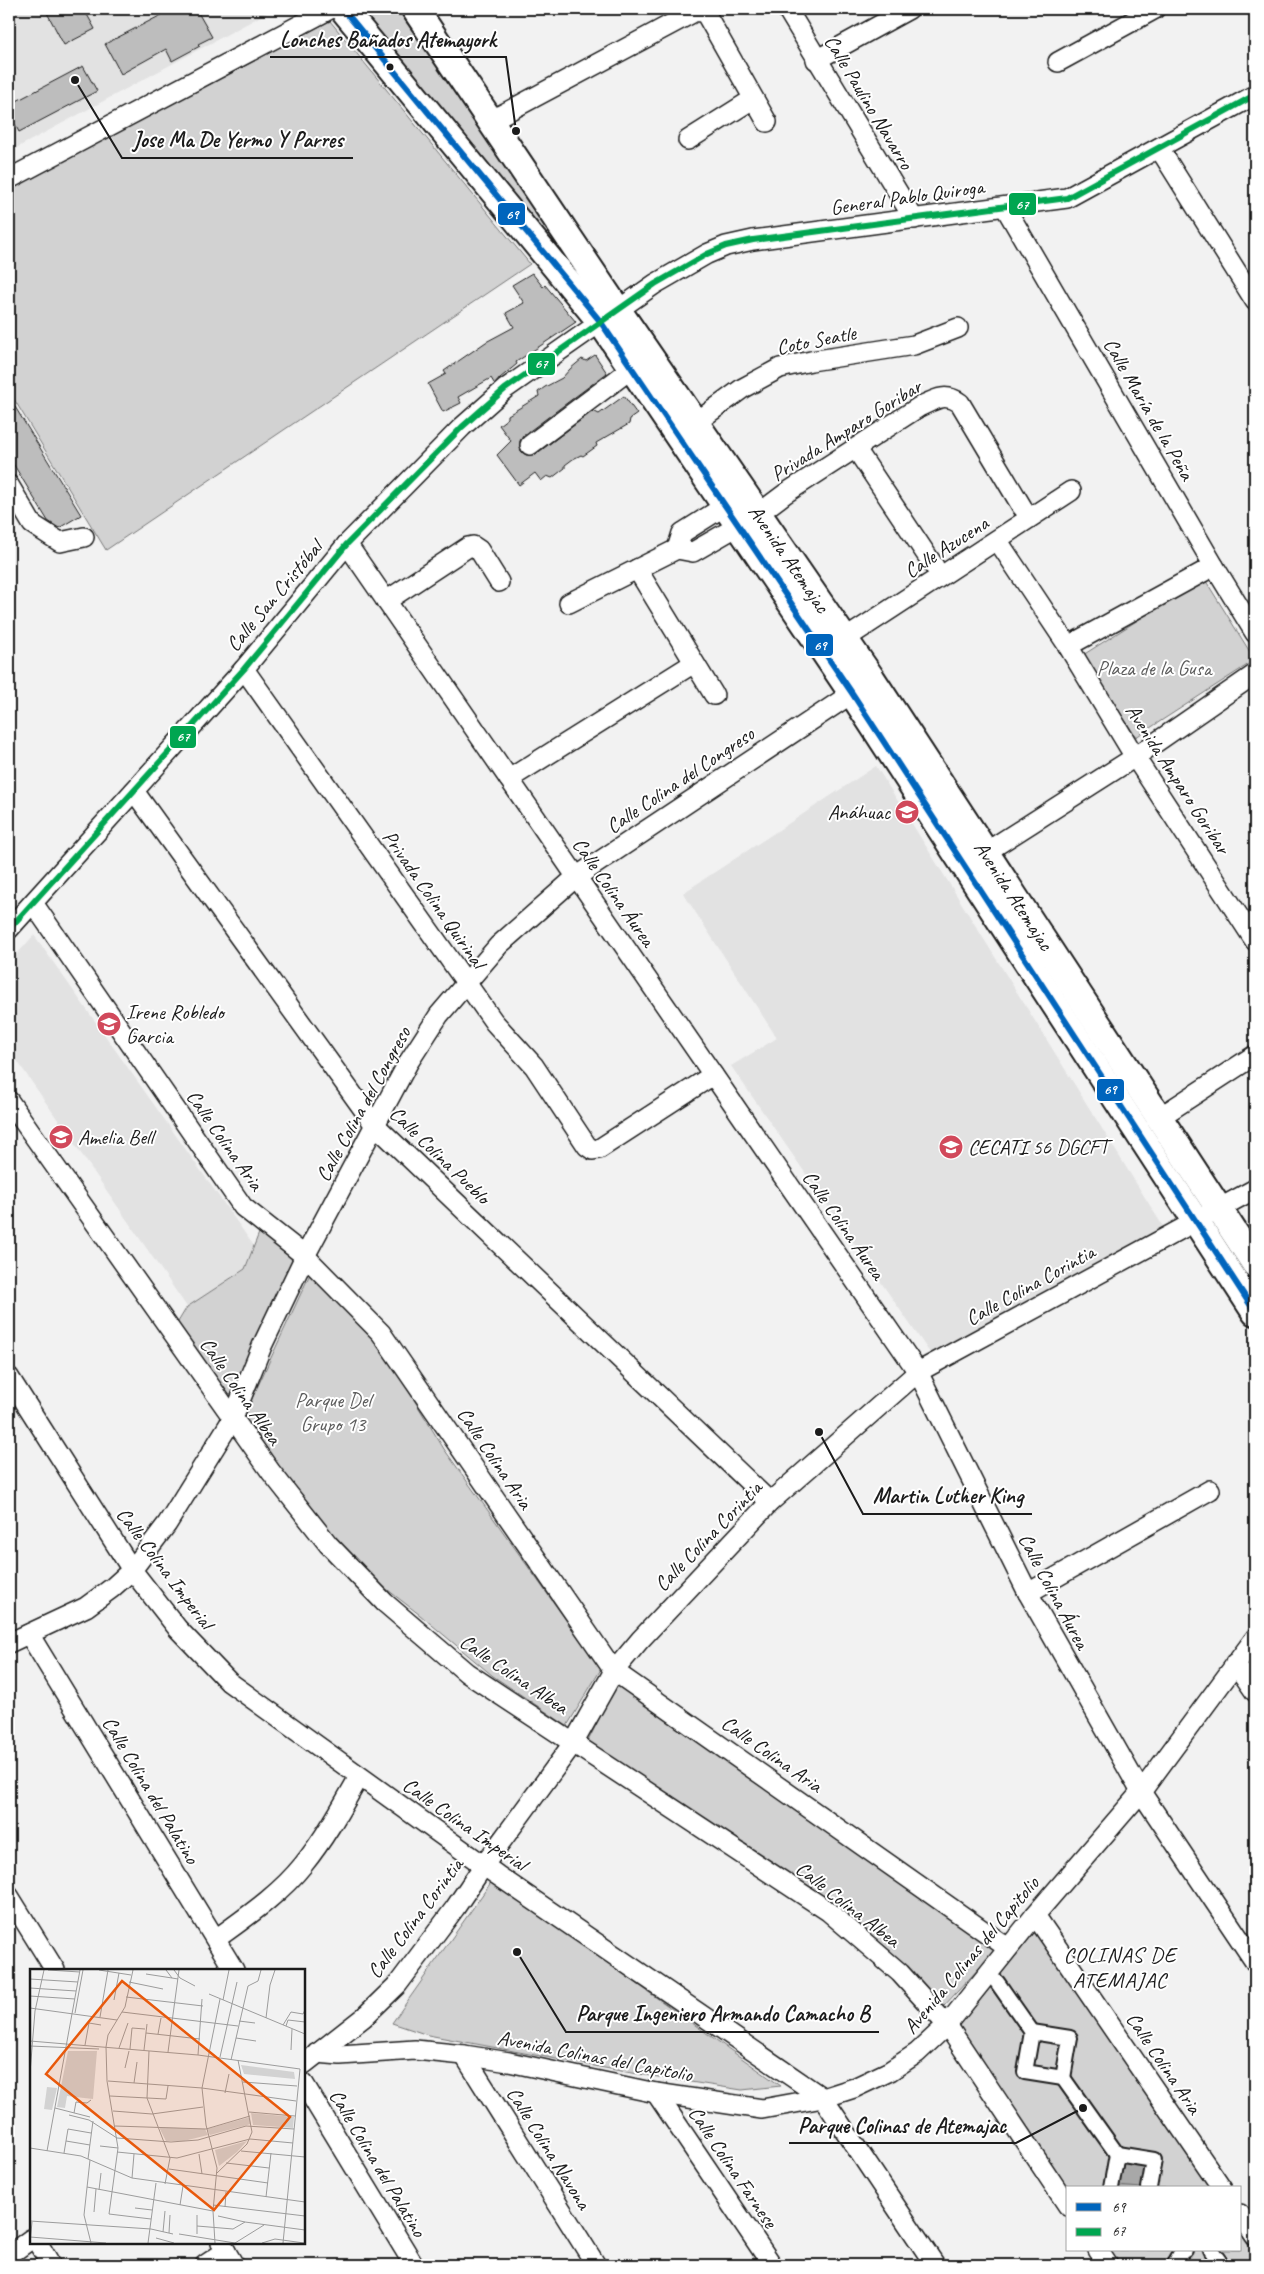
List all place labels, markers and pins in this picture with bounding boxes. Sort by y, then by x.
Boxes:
callout: Lonches Bañados Atemayork [270,20,506,57]
unlabelled marker [385,62,395,72]
callout: Jose Ma De Yermo Y Parres [122,121,353,158]
place label: Anáhuac [828,799,892,825]
school or university icon: Anáhuac [894,799,920,825]
place label: Irene Robledo Garcia [126,999,226,1049]
school or university icon: Irene Robledo Garcia [96,1011,122,1037]
school or university icon: Amelia Bell [48,1124,74,1150]
place label: Amelia Bell [78,1124,157,1150]
school or university icon: CECATI 56 DGCFT [938,1134,964,1160]
place label: CECATI 56 DGCFT [968,1134,1113,1160]
callout: Martin Luther King [863,1477,1032,1514]
callout: Parque Ingeniero Armando Camacho B [566,1995,879,2032]
callout: Parque Colinas de Atemajac [789,2106,1016,2143]

